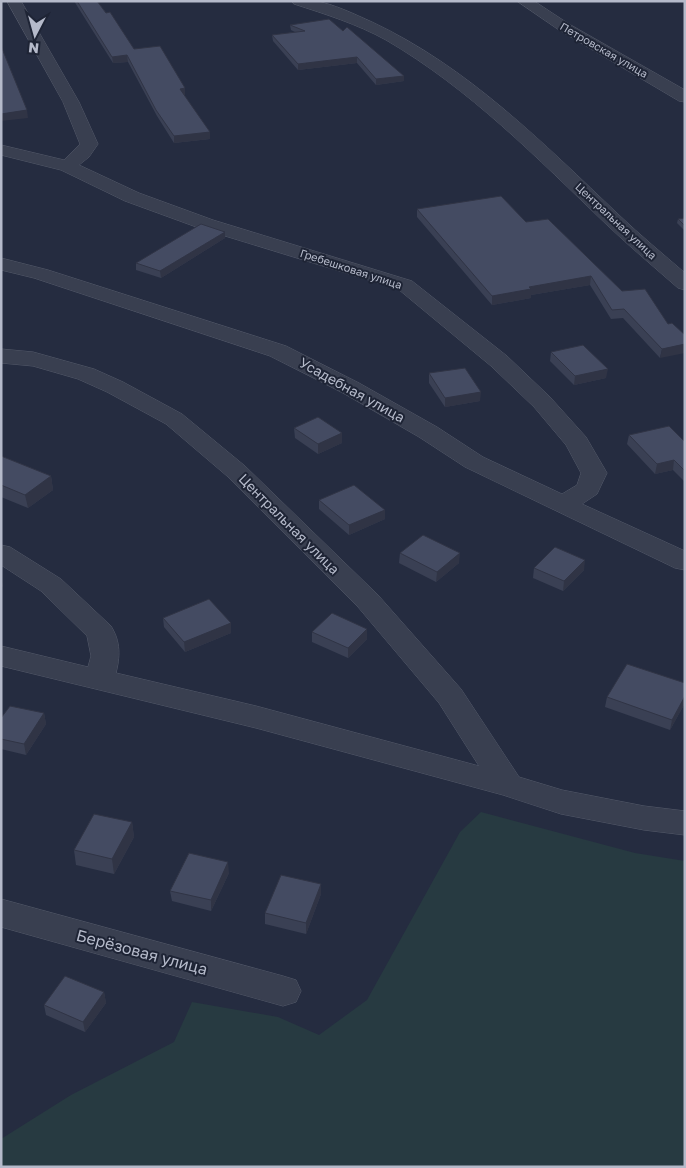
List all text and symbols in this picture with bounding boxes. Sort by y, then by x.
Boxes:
north arrow [10,10,60,60]
street label: Петровская улица [558,19,650,80]
text: N [27,39,40,57]
street label: Центральная улица [573,180,660,262]
street label: Гребешковая улица [299,246,404,291]
street label: Усадебная улица [297,354,408,426]
street label: Центральная улица [236,470,343,577]
street label: Берёзовая улица [74,925,210,979]

